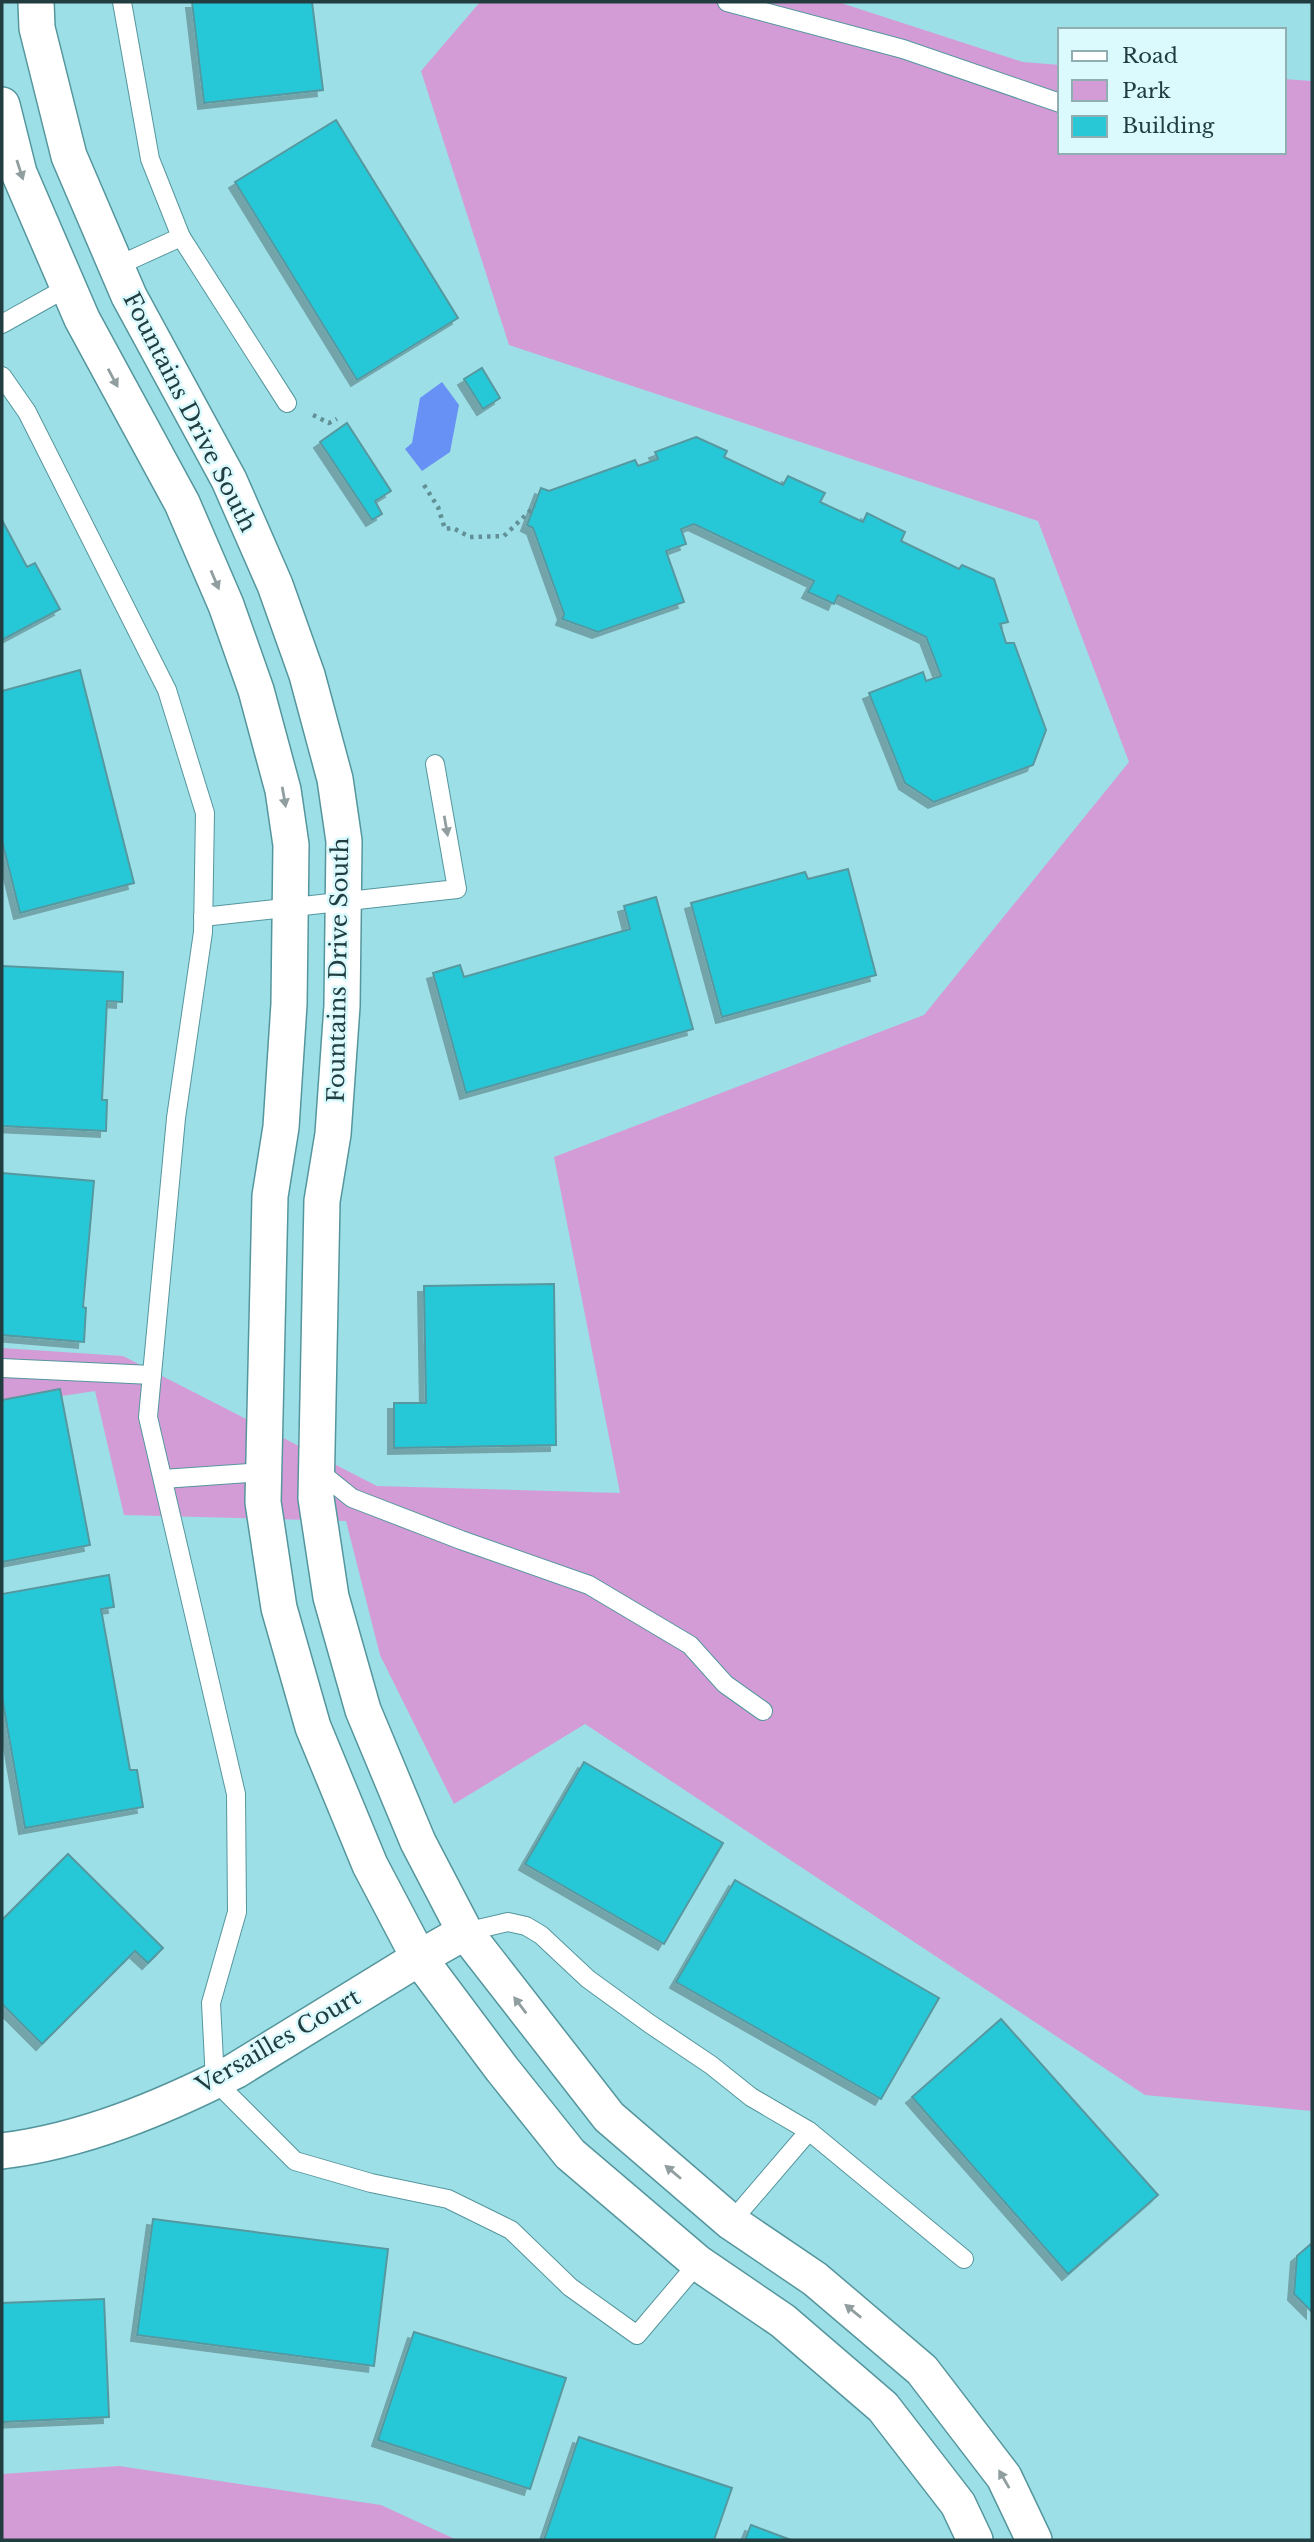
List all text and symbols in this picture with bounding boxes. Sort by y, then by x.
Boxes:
legend [1058,28,1286,154]
text: Road [1122,43,1178,69]
text: Park [1122,78,1171,104]
text: Building [1122,113,1215,139]
one-way arrow [15,160,25,181]
street label: Fountains Drive South [117,288,263,537]
one-way arrow [107,368,119,387]
one-way arrow [210,570,221,591]
one-way arrow [279,786,290,808]
one-way arrow [441,815,452,837]
street label: Fountains Drive South [322,837,354,1103]
street label: Versailles Court [190,1982,365,2100]
one-way arrow [513,1996,528,2014]
one-way arrow [664,2165,681,2180]
one-way arrow [845,2303,863,2318]
one-way arrow [998,2469,1010,2488]

